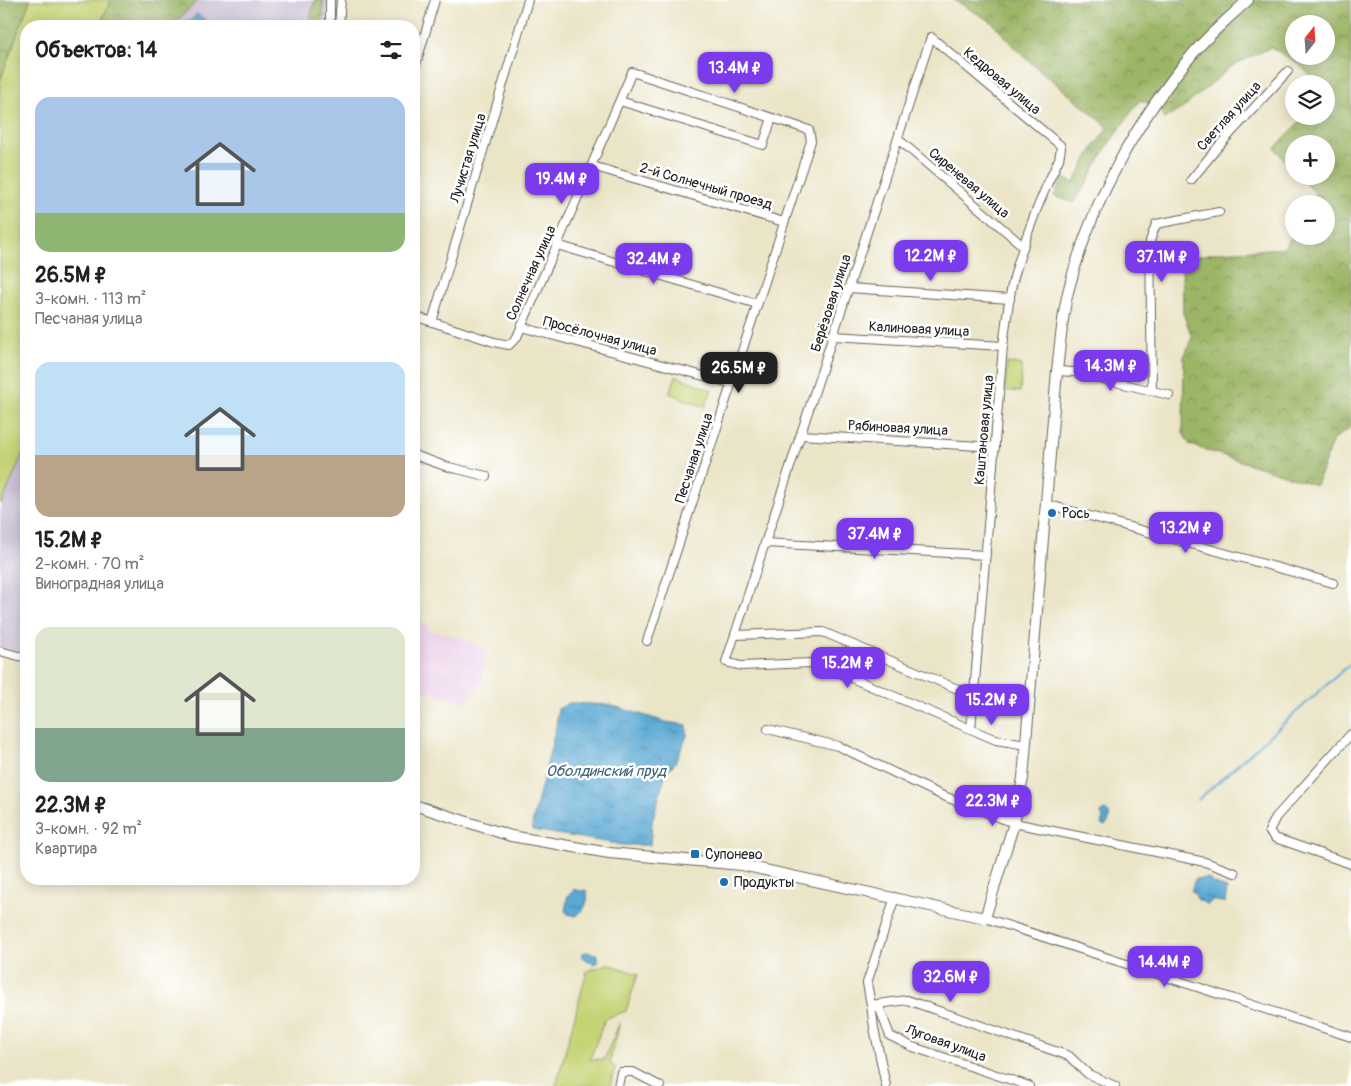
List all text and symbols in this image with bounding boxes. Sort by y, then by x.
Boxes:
north arrow [1285,15,1335,65]
map controls [1285,15,1335,245]
icon: filters [377,36,405,64]
text: Объектов: 14 [35,37,157,64]
street label: Кедровая улица [960,44,1044,118]
pin: 13.4M ₽ [689,52,781,94]
text: 13.4M ₽ [709,58,761,78]
button: layers [1285,75,1335,125]
street label: Светлая улица [1193,78,1265,154]
street label: Лучистая улица [446,111,490,206]
icon: home [175,129,265,219]
button: + [1285,135,1335,185]
street label: Сиреневая улица [925,144,1013,222]
street label: 2-й Солнечный проезд [638,159,775,213]
pin: 19.4M ₽ [516,162,608,205]
text: 19.4M ₽ [536,169,588,189]
button: − [1285,195,1335,245]
street label: Солнечная улица [502,223,560,323]
pin: 12.2M ₽ [885,240,977,282]
pin: 37.1M ₽ [1116,240,1208,283]
pin: 32.4M ₽ [608,242,700,285]
text: 12.2M ₽ [905,246,957,266]
text: 37.1M ₽ [1136,247,1188,267]
text: 32.4M ₽ [626,249,682,269]
street label: Берёзовая улица [807,252,855,354]
text: 26.5M ₽ [35,262,107,289]
text: 3-комн. · 113 m² [35,289,146,309]
text: Песчаная улица [35,309,142,329]
street label: Просёлочная улица [541,313,659,359]
street label: Калиновая улица [868,318,970,340]
pin: 14.3M ₽ [1065,350,1157,392]
pin: 26.5M ₽ [693,352,785,394]
text: 14.3M ₽ [1085,356,1137,376]
text: 26.5M ₽ [711,358,767,378]
street label: Каштановая улица [971,374,997,486]
icon: home [175,394,265,484]
street label: Песчаная улица [671,411,717,505]
street label: Рябиновая улица [848,417,948,439]
place label: Рось [1062,505,1090,522]
marker: Рось [1046,507,1058,519]
pin: 13.2M ₽ [1140,512,1232,554]
pin: 37.4M ₽ [829,518,921,560]
text: 13.2M ₽ [1160,518,1212,538]
text: 37.4M ₽ [848,524,902,544]
text: 15.2M ₽ [35,527,103,554]
text: 2-комн. · 70 m² [35,554,144,574]
text: Виноградная улица [35,574,164,594]
pin: 15.2M ₽ [802,646,894,689]
text: 15.2M ₽ [822,653,874,673]
icon: home [175,659,265,749]
pin: 15.2M ₽ [946,684,1038,726]
text: 15.2M ₽ [966,690,1018,710]
water label: Оболдинский пруд [546,762,668,781]
pin: 22.3M ₽ [947,784,1039,827]
text: 22.3M ₽ [966,791,1020,811]
text: 22.3M ₽ [35,792,107,819]
text: 3-комн. · 92 m² [35,819,142,839]
text: Квартира [35,839,97,859]
place label: Супонево [705,846,763,863]
marker: Супонево [689,848,701,860]
place label: Продукты [734,874,794,891]
marker: Продукты [718,876,730,888]
pin: 14.4M ₽ [1119,946,1211,988]
text: 14.4M ₽ [1139,952,1191,972]
pin: 32.6M ₽ [905,960,997,1003]
text: 32.6M ₽ [923,967,979,987]
street label: Луговая улица [902,1020,989,1065]

